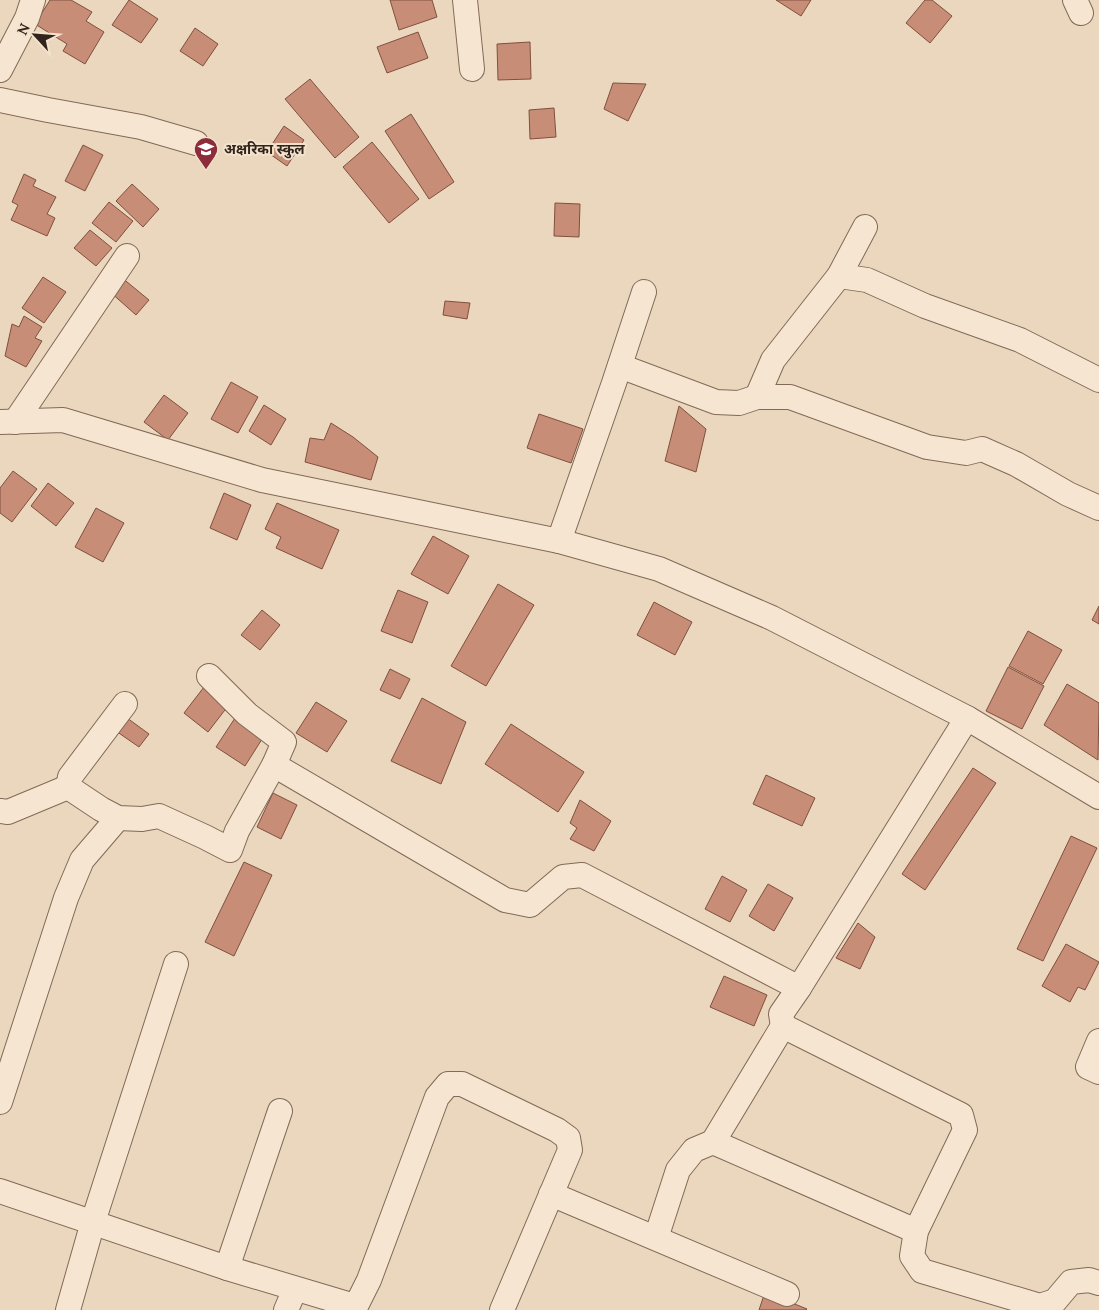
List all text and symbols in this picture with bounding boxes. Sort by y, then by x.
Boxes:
north arrow [10,10,60,60]
text: N [13,20,34,38]
school or university icon: अक्षरिका स्कुल [193,136,219,170]
place label: अक्षरिका स्कुल [224,140,305,159]

